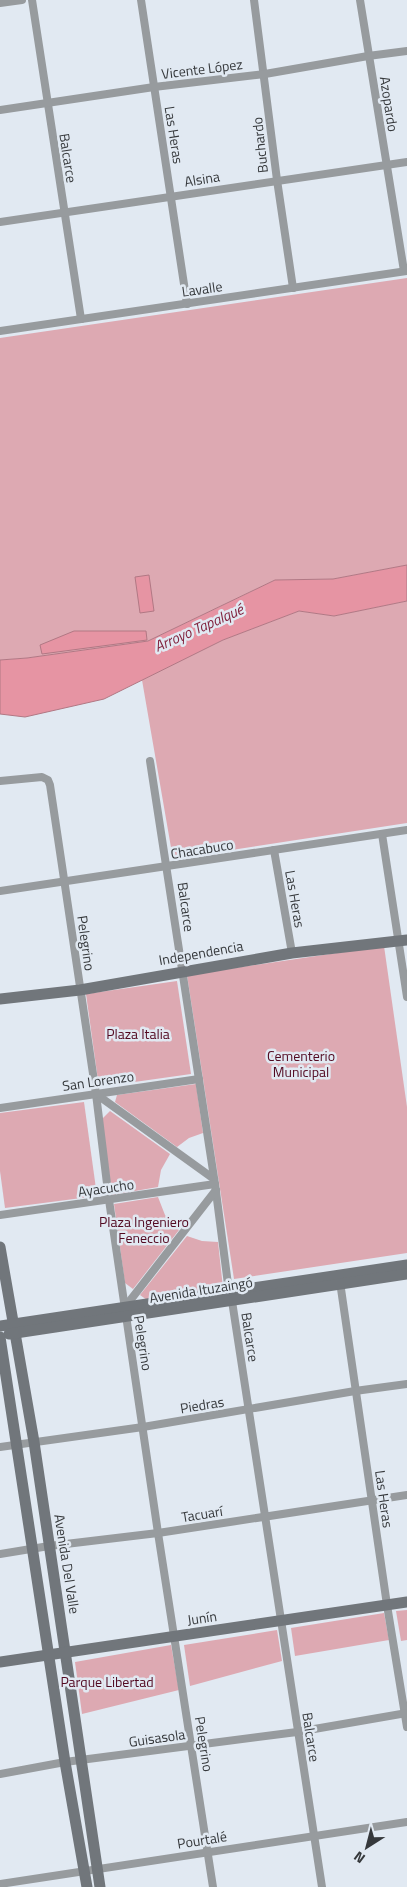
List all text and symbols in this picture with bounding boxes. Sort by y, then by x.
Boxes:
street label: Vicente López [160,53,244,84]
street label: Azopardo [375,75,404,133]
street label: Las Heras [160,105,189,165]
street label: Buchardo [246,116,273,174]
street label: Balcarce [54,132,83,184]
street label: Alsina [183,165,221,192]
street label: Lavalle [180,275,224,302]
water label: Arroyo Tapalqué [150,597,248,657]
street label: Chacabuco [169,833,235,864]
street label: Las Heras [280,868,311,929]
street label: Balcarce [173,881,200,933]
street label: Pelegrino [72,914,101,972]
street label: Independencia [157,935,245,970]
park label: Plaza Italia [106,1023,170,1044]
park label: Cementerio Municipal [267,1045,335,1082]
street label: San Lorenzo [61,1065,135,1096]
street label: Ayacucho [77,1173,135,1202]
park label: Plaza Ingeniero Feneccio [99,1211,189,1248]
street label: Avenida Ituzaingó [148,1271,254,1308]
street label: Balcarce [236,1311,265,1363]
street label: Pelegrino [129,1314,158,1372]
street label: Piedras [178,1391,225,1418]
street label: Las Heras [370,1469,399,1529]
street label: Tacuarí [180,1500,225,1527]
street label: Avenida Del Valle [49,1513,86,1615]
street label: Junín [186,1605,218,1630]
park label: Parque Libertad [60,1671,154,1692]
street label: Balcarce [297,1711,326,1763]
street label: Pelegrino [190,1715,219,1773]
street label: Guisasola [127,1723,187,1752]
north arrow [342,1822,392,1872]
street label: Pourtalé [176,1825,228,1854]
text: N [349,1847,369,1869]

